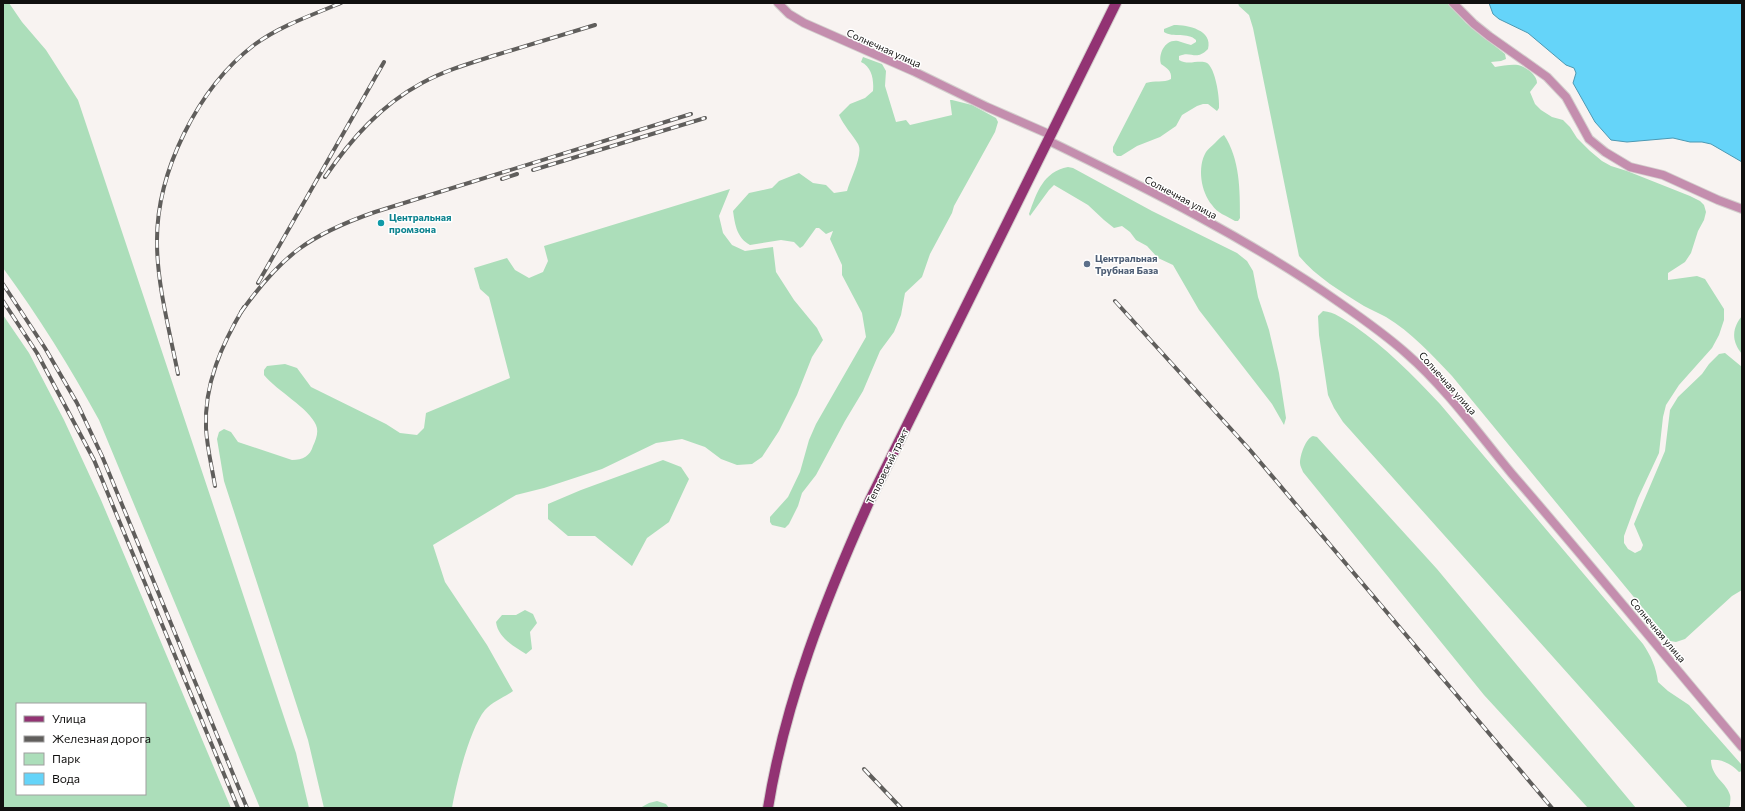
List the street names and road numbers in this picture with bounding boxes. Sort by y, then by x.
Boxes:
street label: Солнечная улица [845,26,923,70]
street label: Солнечная улица [1143,173,1219,221]
street label: Солнечная улица [1417,349,1479,417]
street label: Тепловский тракт [863,426,911,506]
street label: Солнечная улица [1628,595,1688,665]

